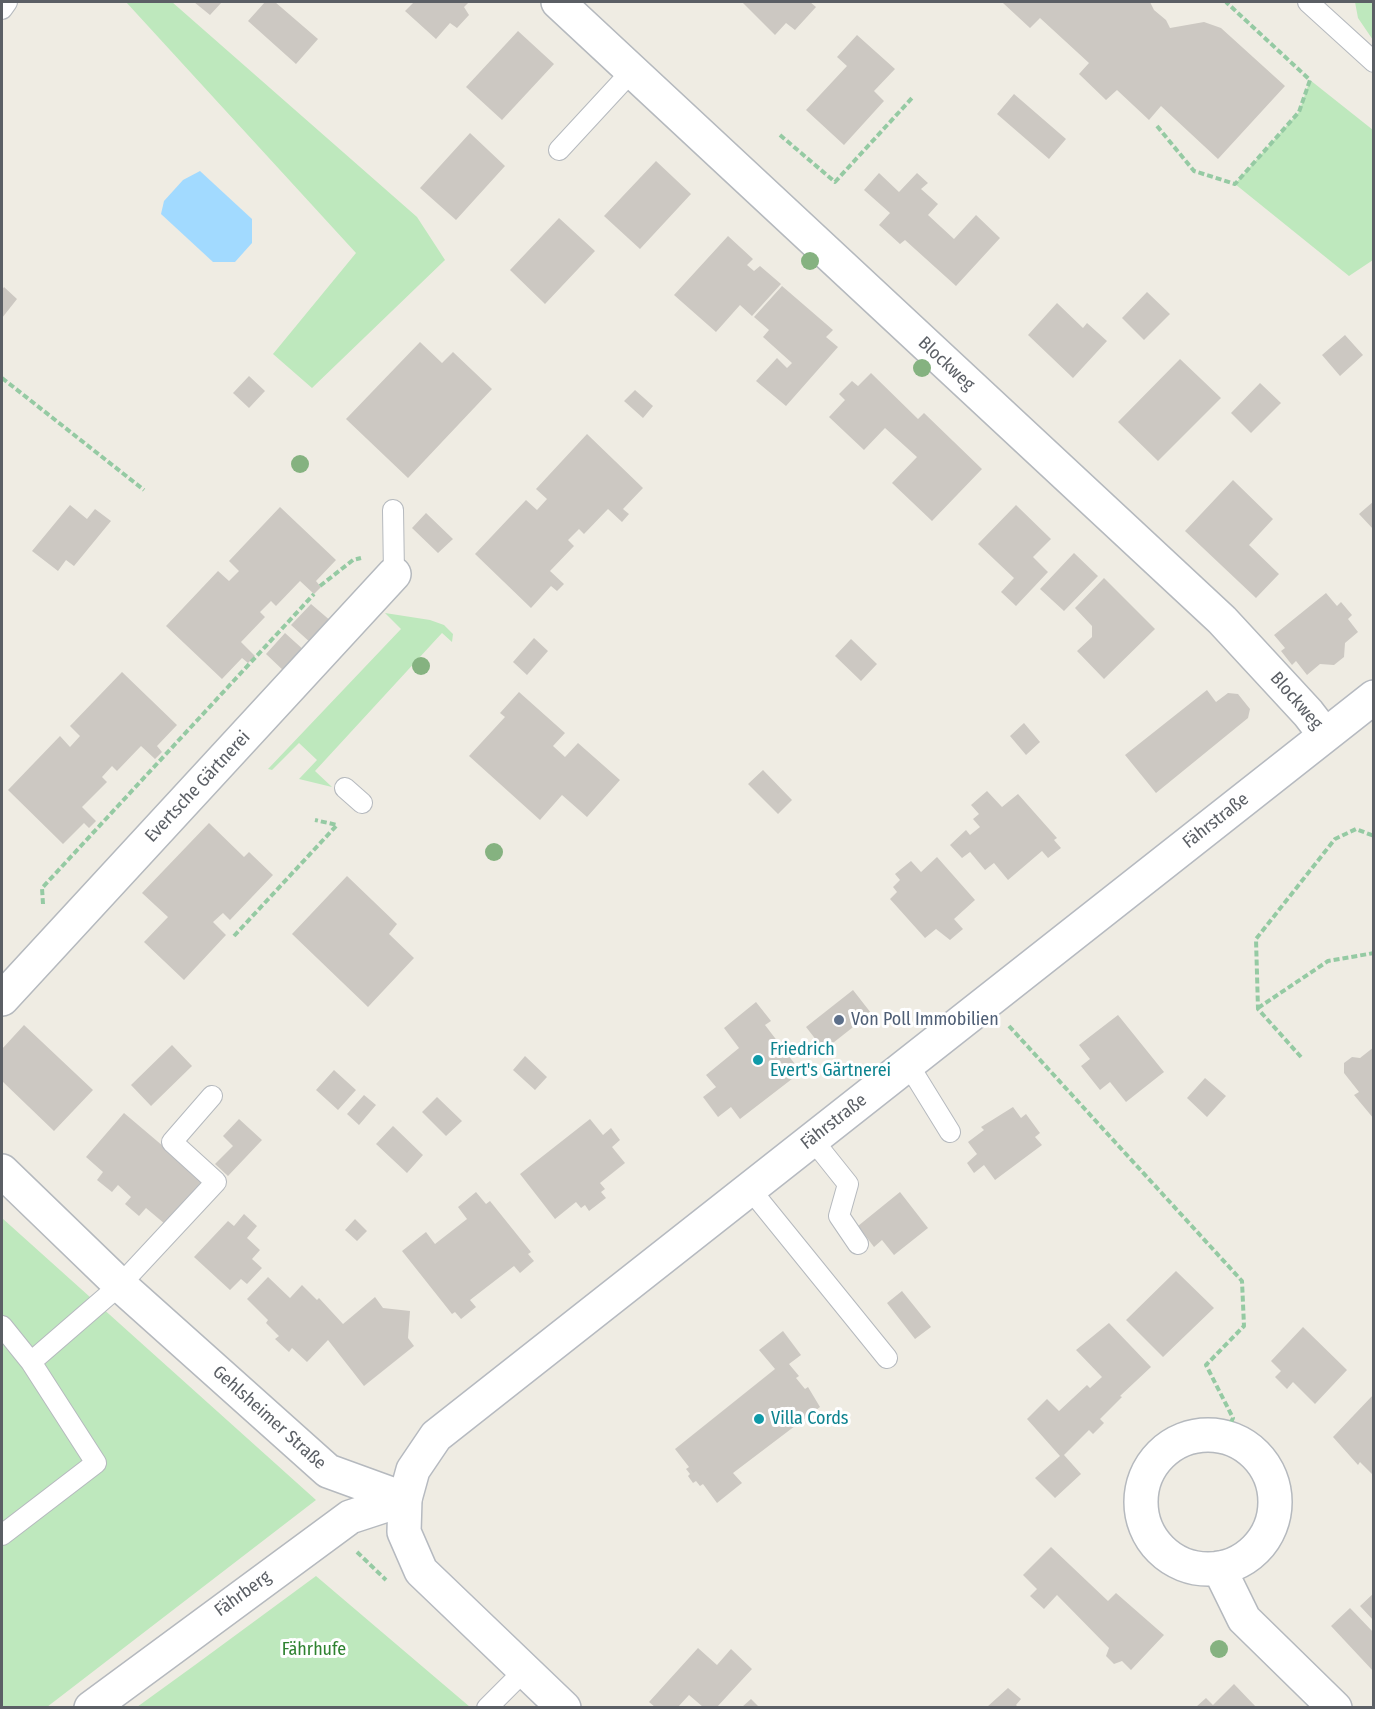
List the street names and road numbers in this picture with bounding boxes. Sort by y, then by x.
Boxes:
street label: Blockweg [913,333,979,395]
street label: Blockweg [1265,668,1327,734]
street label: Evertsche Gärtnerei [141,727,255,847]
street label: Fährstraße [1179,789,1253,853]
street label: Fährstraße [797,1090,871,1154]
street label: Gehlsheimer Straße [208,1361,330,1475]
street label: Fährberg [211,1566,275,1622]

